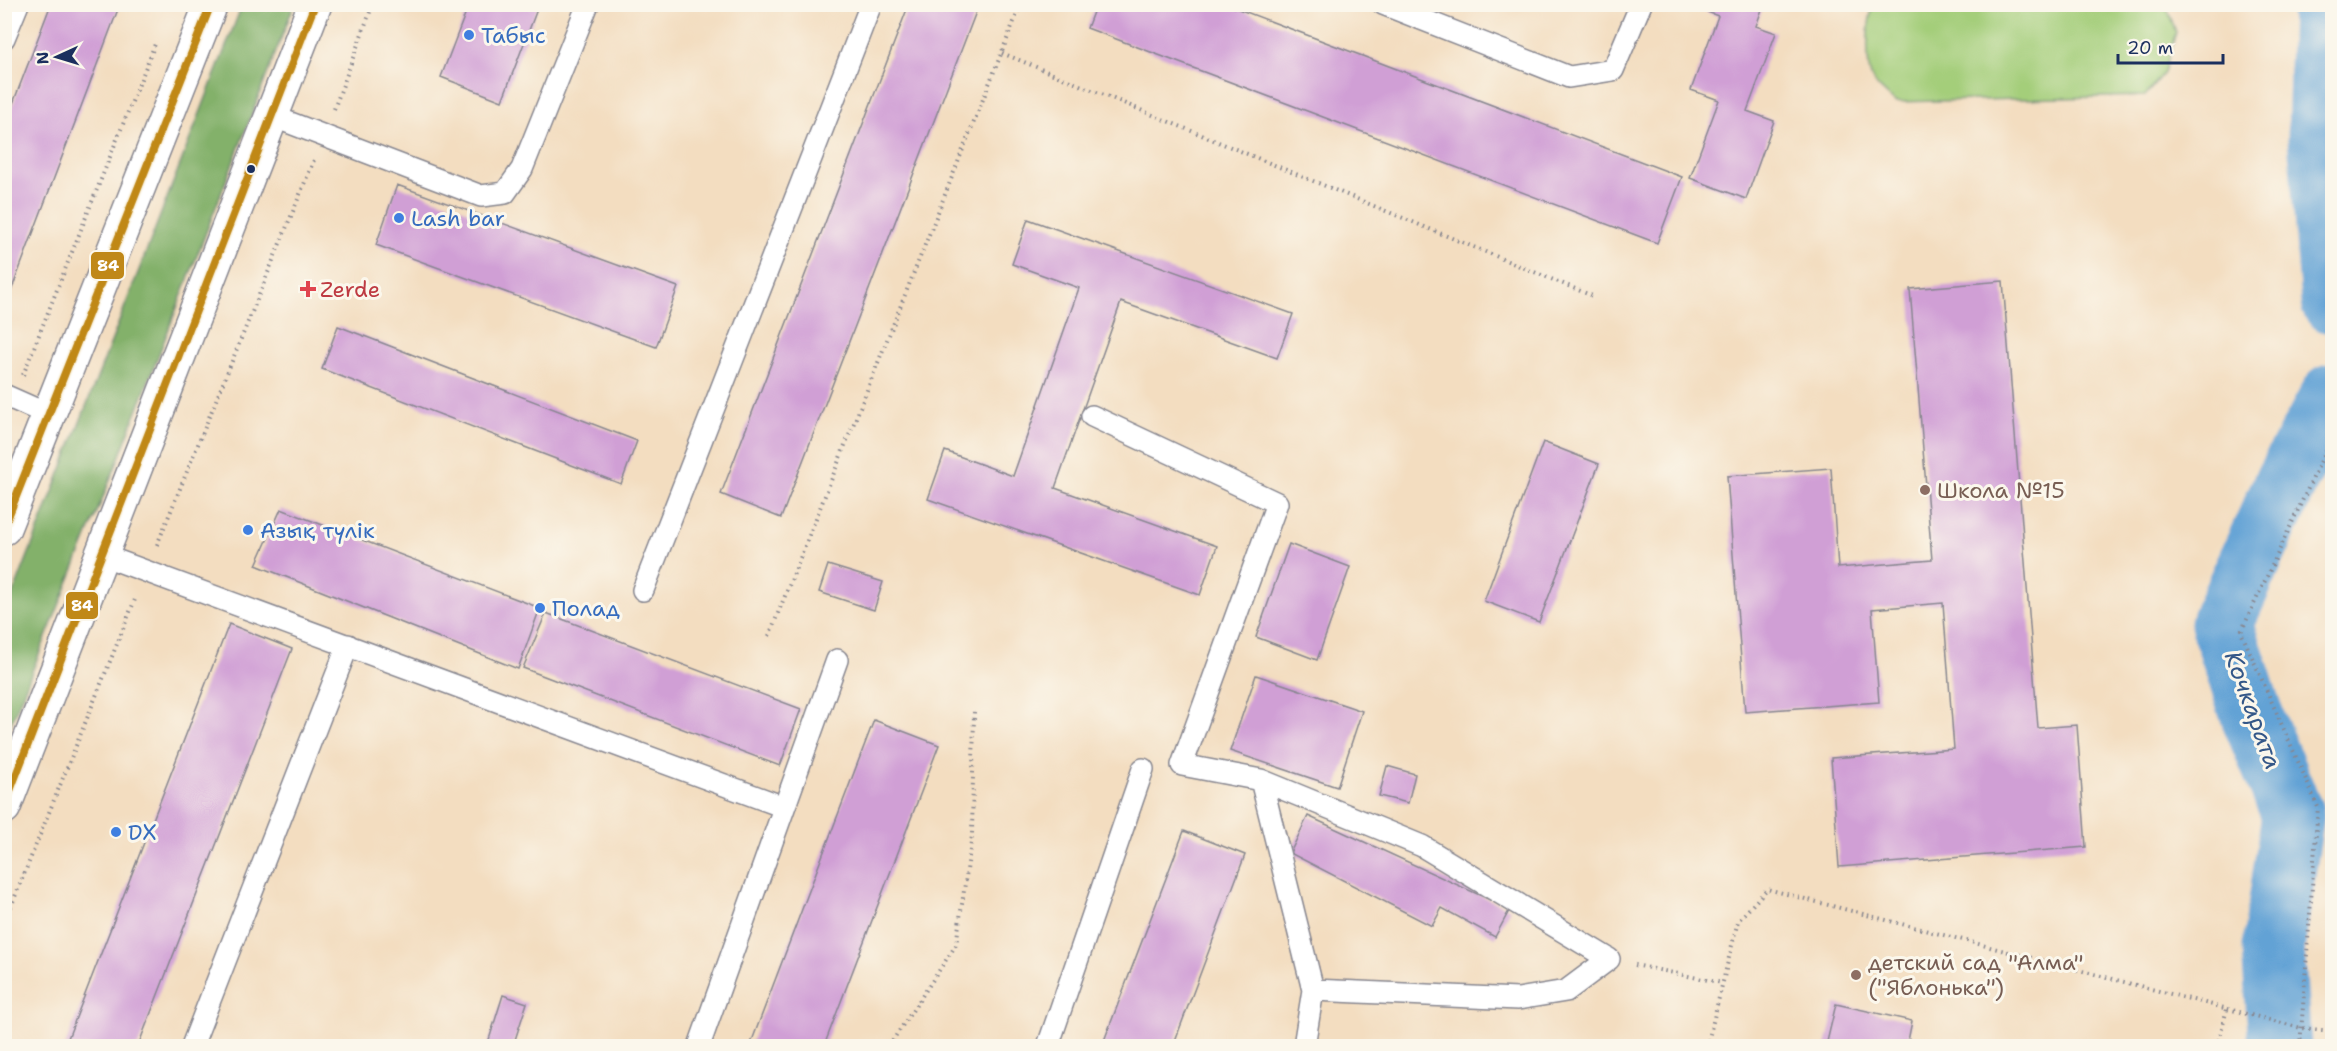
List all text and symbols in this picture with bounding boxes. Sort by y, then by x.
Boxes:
place label: Табыс [481,21,546,50]
north arrow [27,27,87,87]
scale bar [2118,27,2223,65]
marker: Табыс [462,28,476,42]
text: 20 m [2127,36,2173,60]
text: N [32,51,53,65]
unlabelled marker [245,163,257,175]
place label: Lash bar [411,204,505,233]
marker: Lash bar [392,211,406,225]
line badge: 84 [90,251,125,280]
text: 84 [97,255,119,276]
place label: Zerde [320,275,380,304]
marker: Zerde [301,282,315,296]
place label: Школа №15 [1937,476,2065,505]
marker: Школа №15 [1918,483,1932,497]
place label: Азық түлік [260,516,375,545]
marker: Азық түлік [241,523,255,537]
line badge: 84 [65,591,99,620]
place label: Полад [552,594,620,623]
text: 84 [71,595,93,616]
marker: Полад [533,601,547,615]
water label: Кочкарата [2217,646,2289,774]
place label: DX [128,818,157,847]
marker: DX [109,825,123,839]
place label: детский сад "Алма" ("Яблонька") [1868,948,2084,1002]
marker: детский сад "Алма" ("Яблонька") [1849,968,1863,982]

